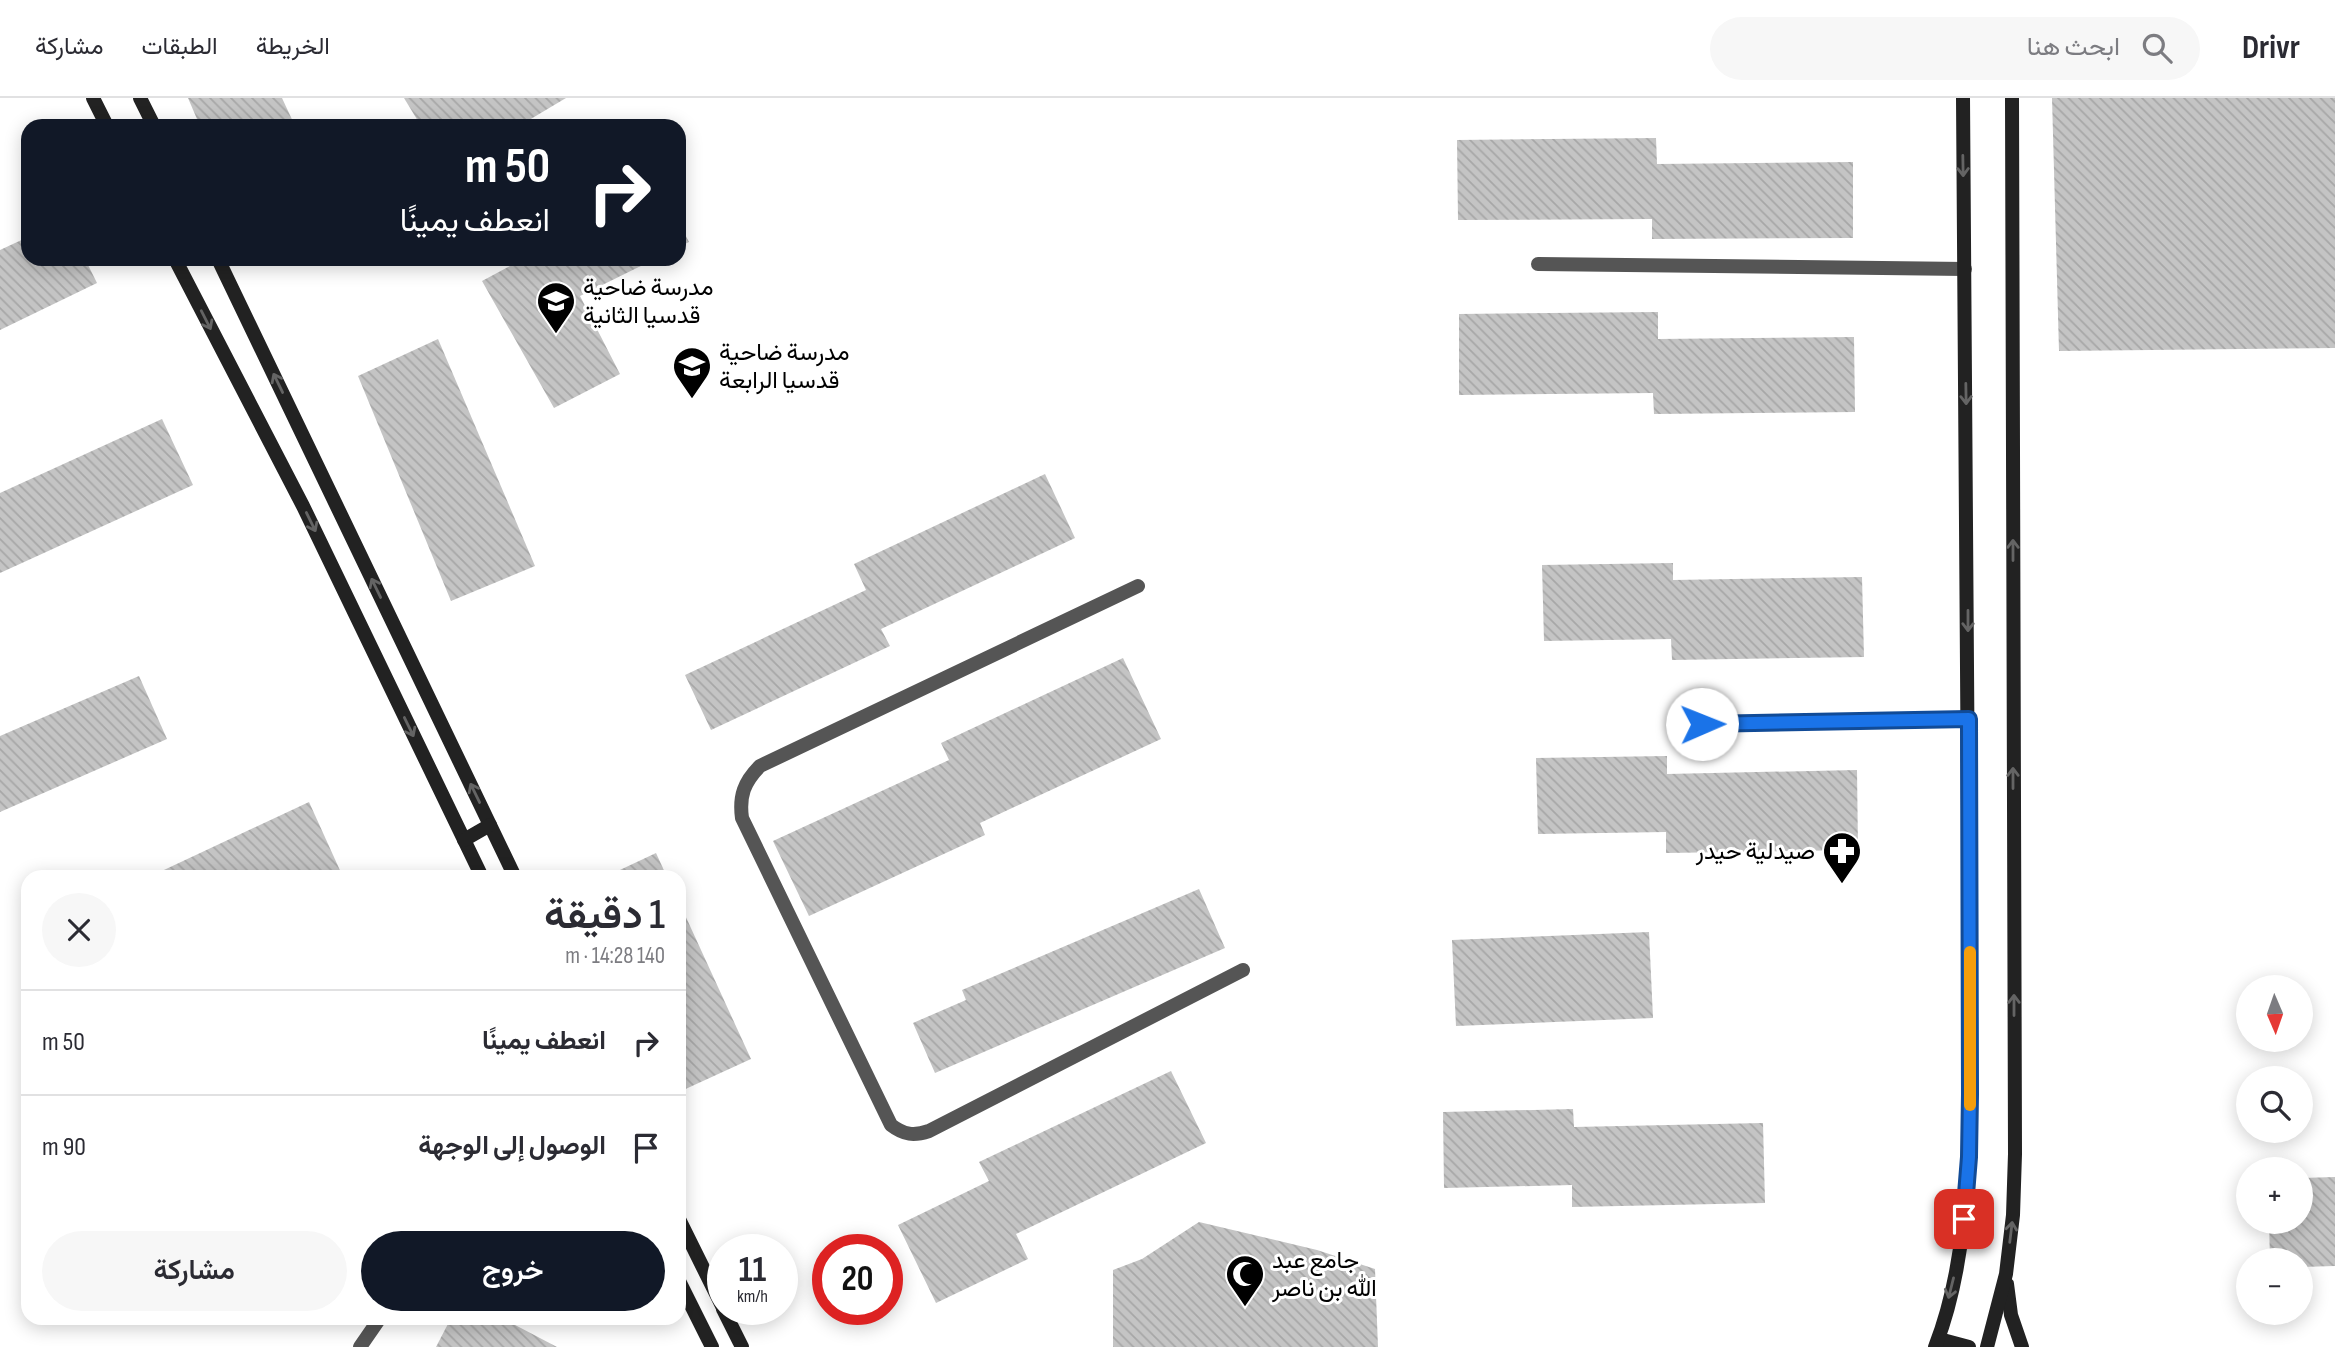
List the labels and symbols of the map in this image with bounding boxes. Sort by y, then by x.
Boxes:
one-way arrow [1957,154,1970,177]
place label: مدرسة ضاحية قدسيا الثانية [583,273,714,330]
school or university icon: مدرسة ضاحية قدسيا الثانية [535,280,577,335]
one-way arrow [200,309,214,330]
place label: مدرسة ضاحية قدسيا الرابعة [719,338,850,395]
school or university icon: مدرسة ضاحية قدسيا الرابعة [671,345,713,400]
one-way arrow [270,373,284,394]
one-way arrow [1959,382,1973,405]
one-way arrow [305,511,318,532]
one-way arrow [2006,539,2020,562]
one-way arrow [369,578,383,599]
one-way arrow [1961,609,1975,632]
position arrow [1665,687,1739,761]
one-way arrow [403,716,417,737]
one-way arrow [2006,766,2020,789]
one-way arrow [468,783,481,804]
pharmacy icon: صيدلية حيدر [1821,830,1863,885]
place label: صيدلية حيدر [1695,837,1815,866]
north arrow [2236,975,2314,1052]
one-way arrow [2007,994,2021,1017]
pin [1934,1189,1994,1249]
one-way arrow [2004,1222,2017,1244]
speed limit sign: 20 [812,1234,903,1325]
place label: جامع عبد الله بن ناصر [1271,1246,1377,1303]
mosque icon: جامع عبد الله بن ناصر [1224,1253,1266,1308]
one-way arrow [1944,1276,1958,1299]

